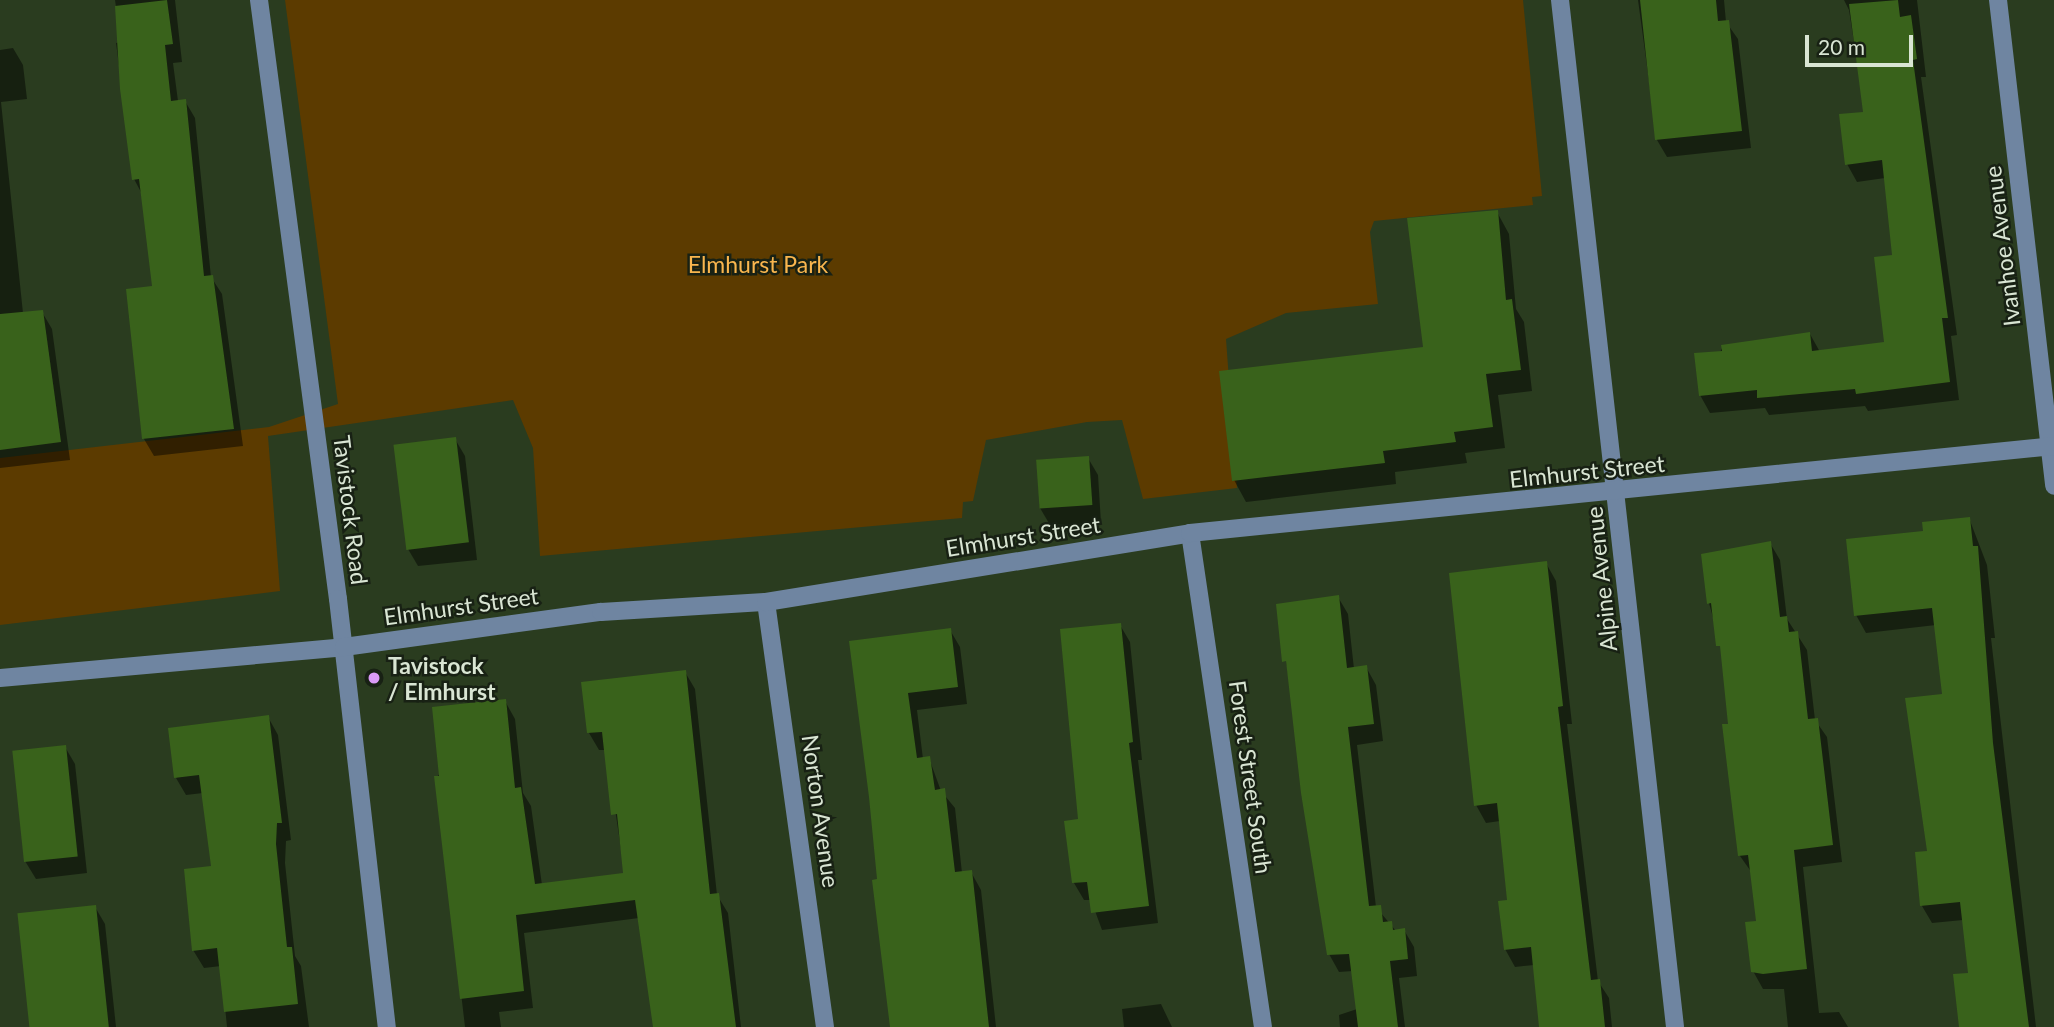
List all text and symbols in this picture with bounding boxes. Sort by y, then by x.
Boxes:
scale bar [1809,21,1918,65]
text: 20 m [1818,34,1865,59]
street label: Ivanhoe Avenue [1978,164,2026,328]
park label: Elmhurst Park [688,250,828,278]
street label: Tavistock Road [328,434,374,586]
street label: Elmhurst Street [1508,449,1666,493]
street label: Alpine Avenue [1580,505,1622,653]
street label: Elmhurst Street [944,510,1102,562]
street label: Elmhurst Street [382,581,540,631]
place label: Tavistock / Elmhurst [388,651,496,705]
marker: Tavistock / Elmhurst [366,670,382,686]
street label: Forest Street South [1224,679,1278,875]
street label: Norton Avenue [797,732,845,890]

